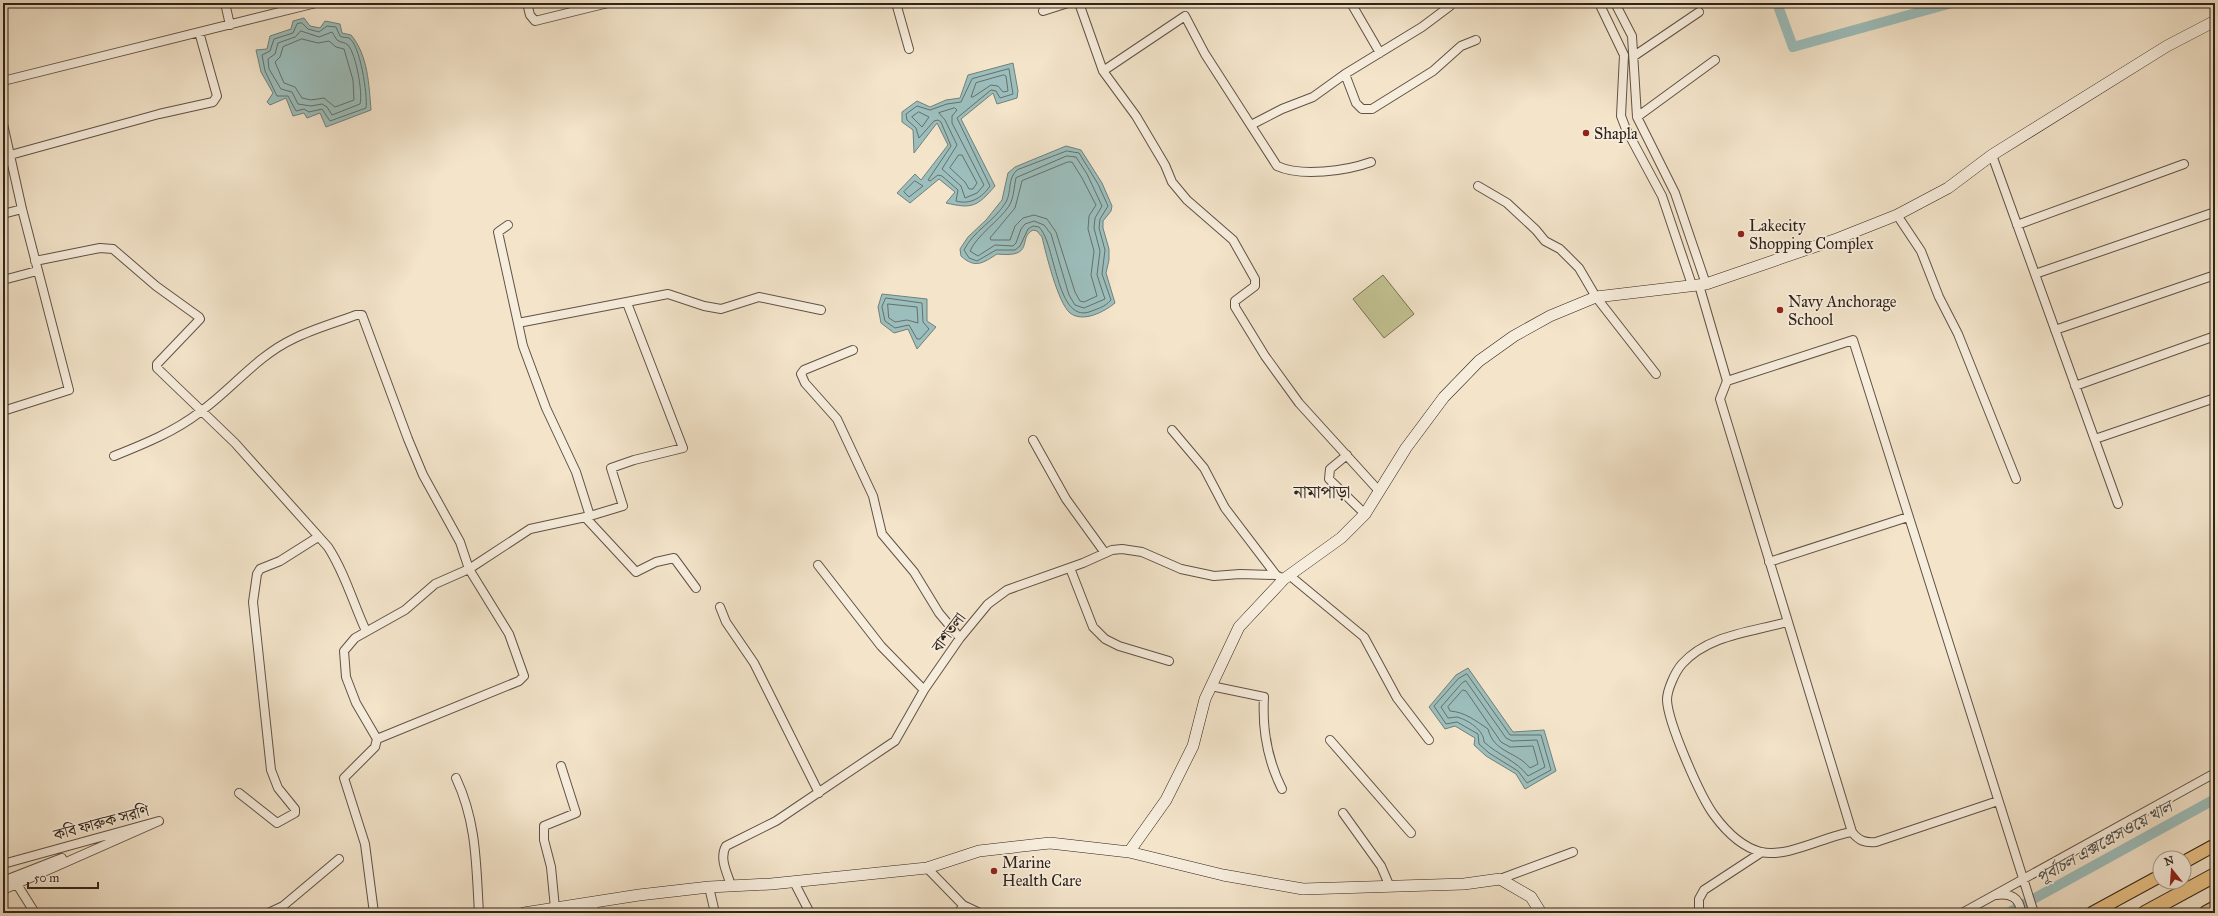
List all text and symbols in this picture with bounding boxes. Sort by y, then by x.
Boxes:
place label: Shapla [1594,124,1638,143]
marker: Shapla [1581,128,1591,138]
place label: Lakecity Shopping Complex [1749,216,1874,254]
marker: Lakecity Shopping Complex [1736,229,1746,239]
place label: Navy Anchorage School [1788,292,1897,329]
marker: Navy Anchorage School [1775,305,1785,315]
district label: নামাপাড়া [1293,481,1350,503]
street label: বাশতলা [927,609,969,657]
water label: পূর্বাচল এক্সপ্রেসওয়ে খাল [2033,795,2179,889]
street label: কবি ফারুক সরণি [50,800,152,845]
north arrow [2152,850,2192,890]
place label: Marine Health Care [1002,853,1082,890]
text: N [2163,853,2176,868]
scale bar [28,864,98,890]
marker: Marine Health Care [989,866,999,876]
text: 50 m [34,871,59,885]

